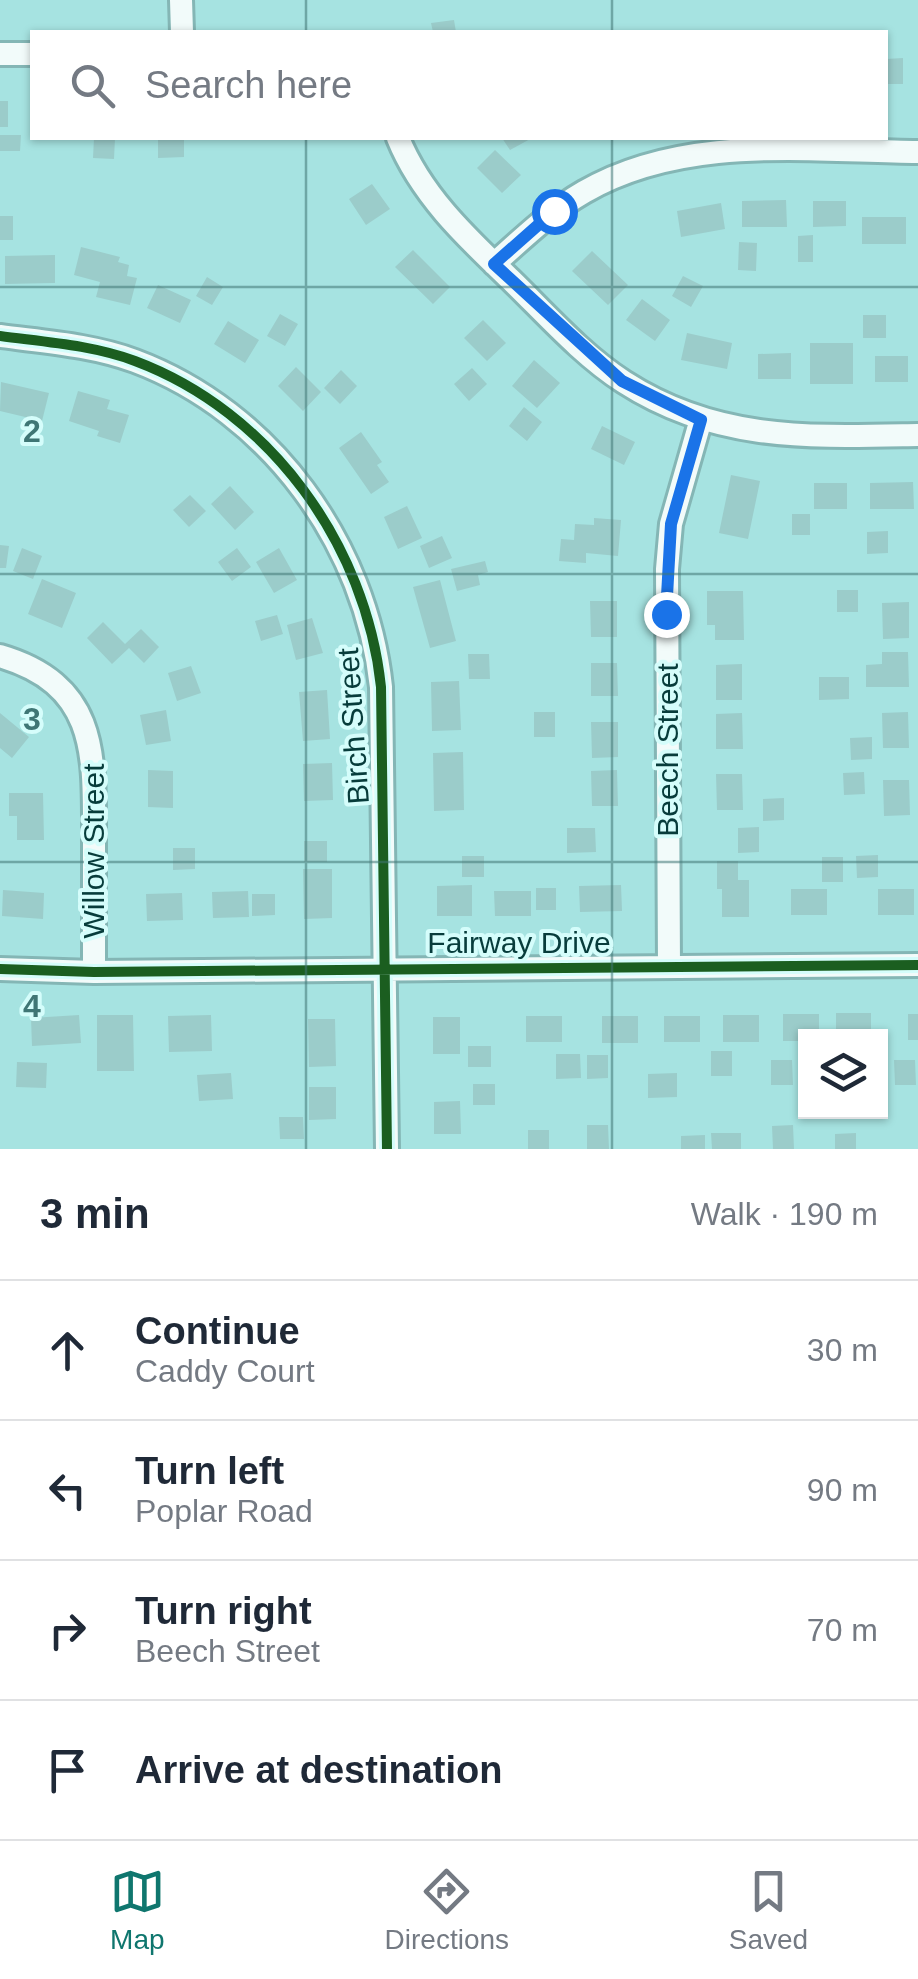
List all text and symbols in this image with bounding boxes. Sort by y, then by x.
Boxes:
search box [30,30,888,140]
icon: search [65,58,120,113]
text: Search here [145,64,352,106]
route start [532,189,578,235]
text: 2 [23,413,41,449]
route end [644,592,690,638]
street label: Birch Street [331,646,375,805]
street label: Beech Street [651,663,684,837]
text: 3 [23,701,41,737]
street label: Willow Street [77,763,110,939]
street label: Fairway Drive [427,926,611,959]
text: 4 [23,988,41,1024]
map controls [798,1029,888,1119]
button: layers [798,1029,888,1119]
text: 3 min [40,1190,150,1237]
text: Walk · 190 m [691,1196,878,1232]
text: Continue [135,1310,300,1352]
icon: ahead [40,1323,95,1378]
text: 30 m [807,1332,878,1368]
text: Caddy Court [135,1353,315,1389]
text: Turn left [135,1450,284,1492]
icon: left [40,1463,95,1518]
text: 90 m [807,1472,878,1508]
text: Poplar Road [135,1493,313,1529]
text: Turn right [135,1590,312,1632]
icon: right [40,1603,95,1658]
text: 70 m [807,1612,878,1648]
text: Beech Street [135,1633,320,1669]
icon: arrive [40,1743,95,1798]
text: Arrive at destination [135,1749,502,1791]
tab: Map [110,1864,165,1956]
tab: Directions [385,1864,509,1956]
tab: Saved [729,1864,808,1956]

